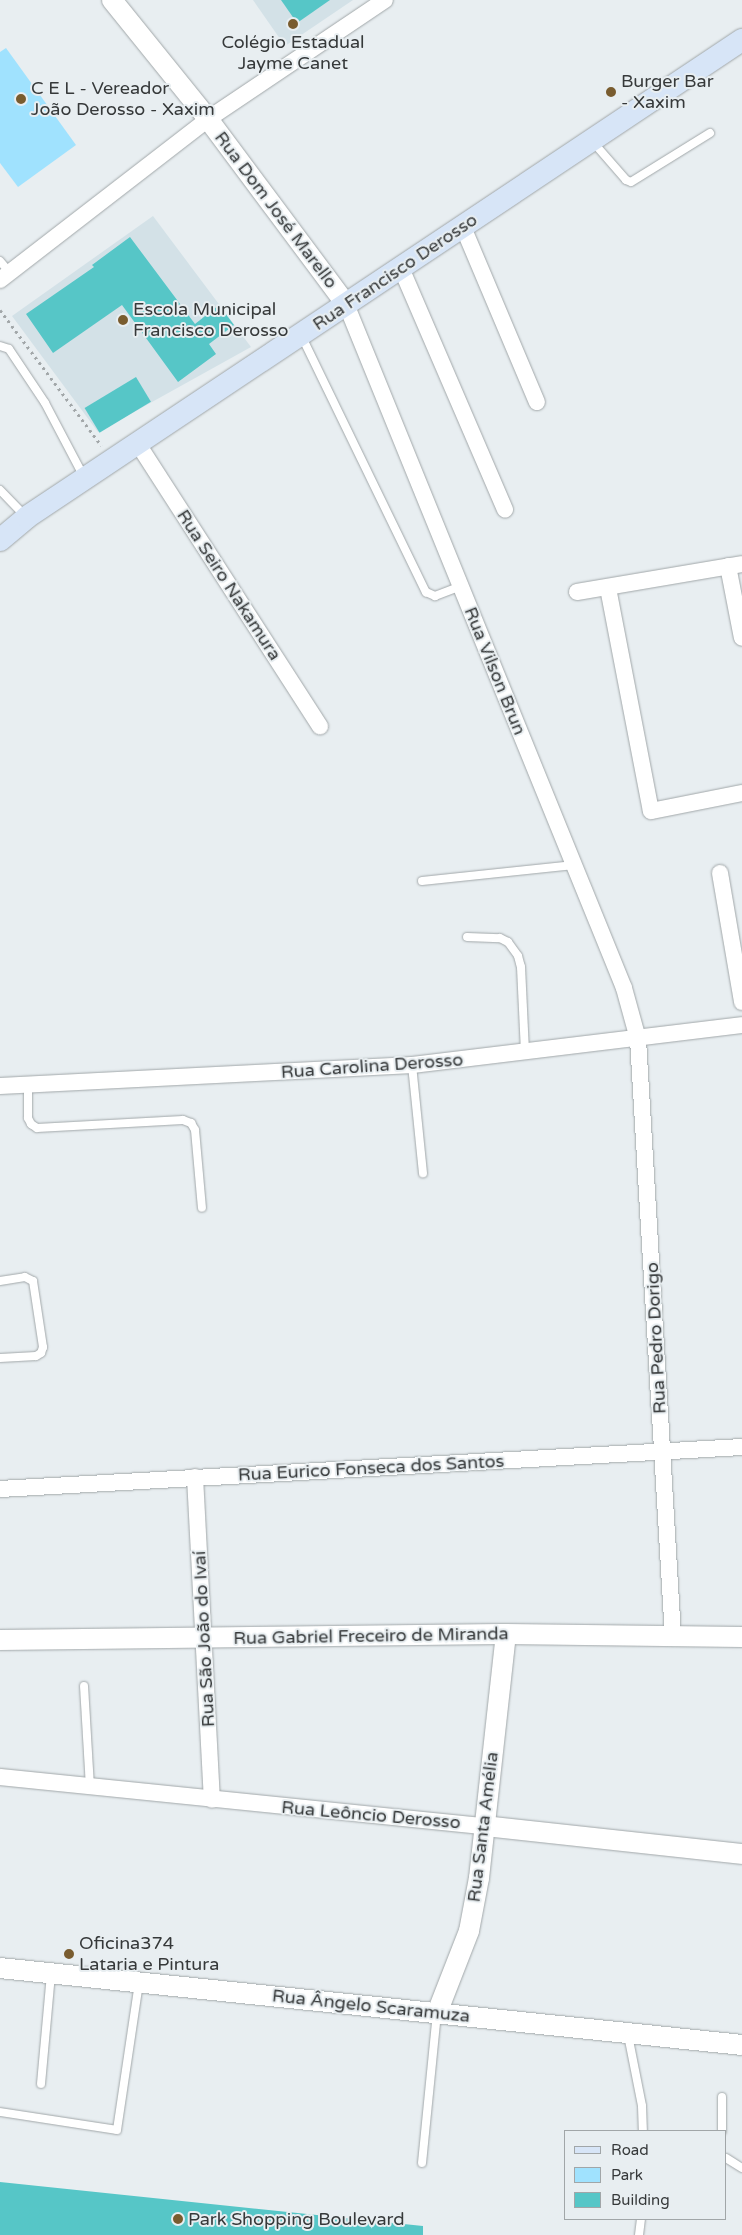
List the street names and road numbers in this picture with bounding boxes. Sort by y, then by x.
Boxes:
street label: Rua Dom José Marello [210,127,342,293]
street label: Rua Francisco Derosso [309,209,481,335]
street label: Rua Seiro Nakamura [172,506,286,664]
street label: Rua Vilson Brun [459,604,531,738]
street label: Rua Carolina Derosso [280,1049,464,1083]
street label: Rua Pedro Dorigo [641,1262,671,1414]
street label: Rua Eurico Fonseca dos Santos [237,1450,505,1486]
street label: Rua São João do Ivaí [189,1550,219,1728]
street label: Rua Gabriel Freceiro de Miranda [233,1623,509,1649]
street label: Rua Santa Amélia [463,1751,503,1903]
street label: Rua Leôncio Derosso [280,1796,462,1834]
street label: Rua Ângelo Scaramuza [271,1985,471,2027]

